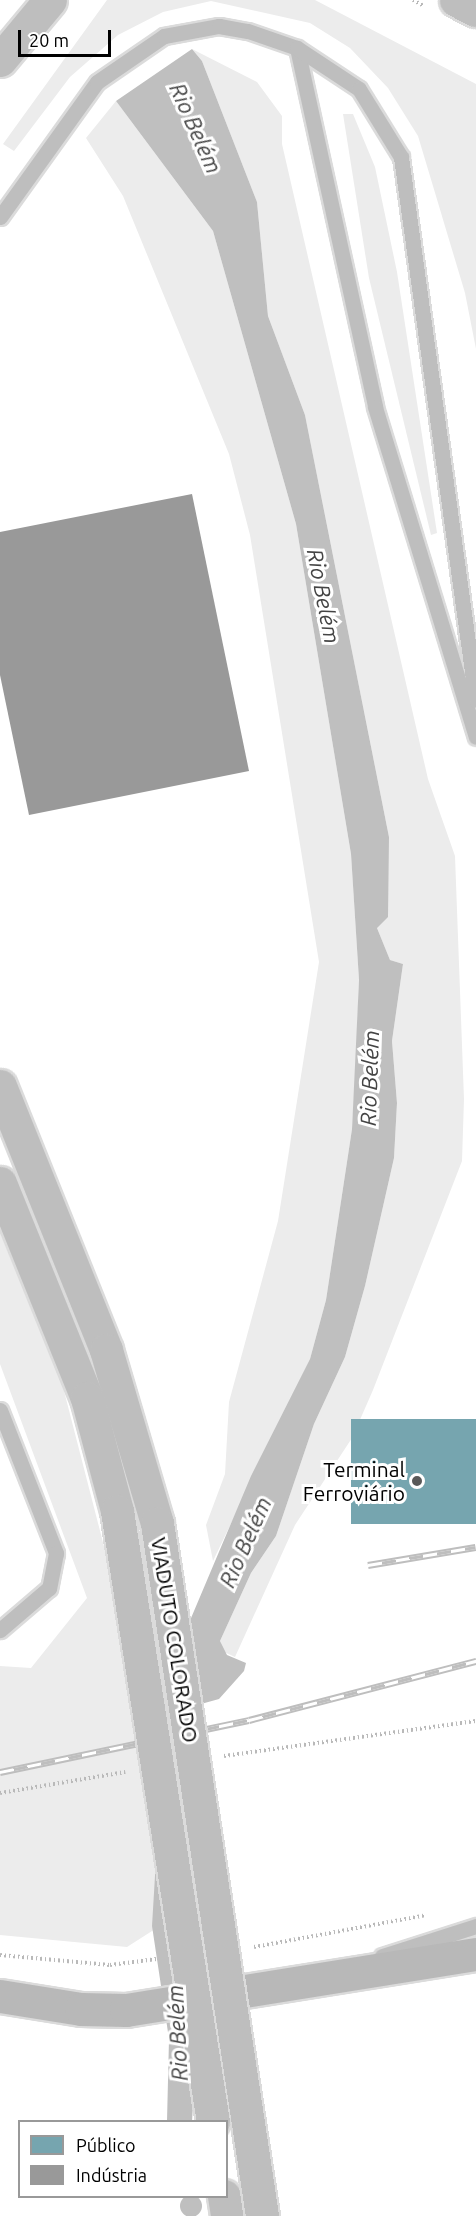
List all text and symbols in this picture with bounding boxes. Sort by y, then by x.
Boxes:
scale bar [21,18,114,56]
text: 20 m [29,30,69,50]
water label: Rio Belém [164,79,228,177]
water label: Rio Belém [302,546,346,646]
water label: Rio Belém [354,1030,384,1126]
place label: Terminal Ferroviário [303,1456,405,1506]
marker: Terminal Ferroviário [410,1474,424,1488]
water label: Rio Belém [213,1493,277,1591]
street label: VIADUTO COLORADO [146,1535,204,1745]
water label: Rio Belém [161,1984,193,2082]
legend [18,2120,228,2198]
text: Público [76,2135,136,2155]
text: Indústria [76,2165,147,2185]

